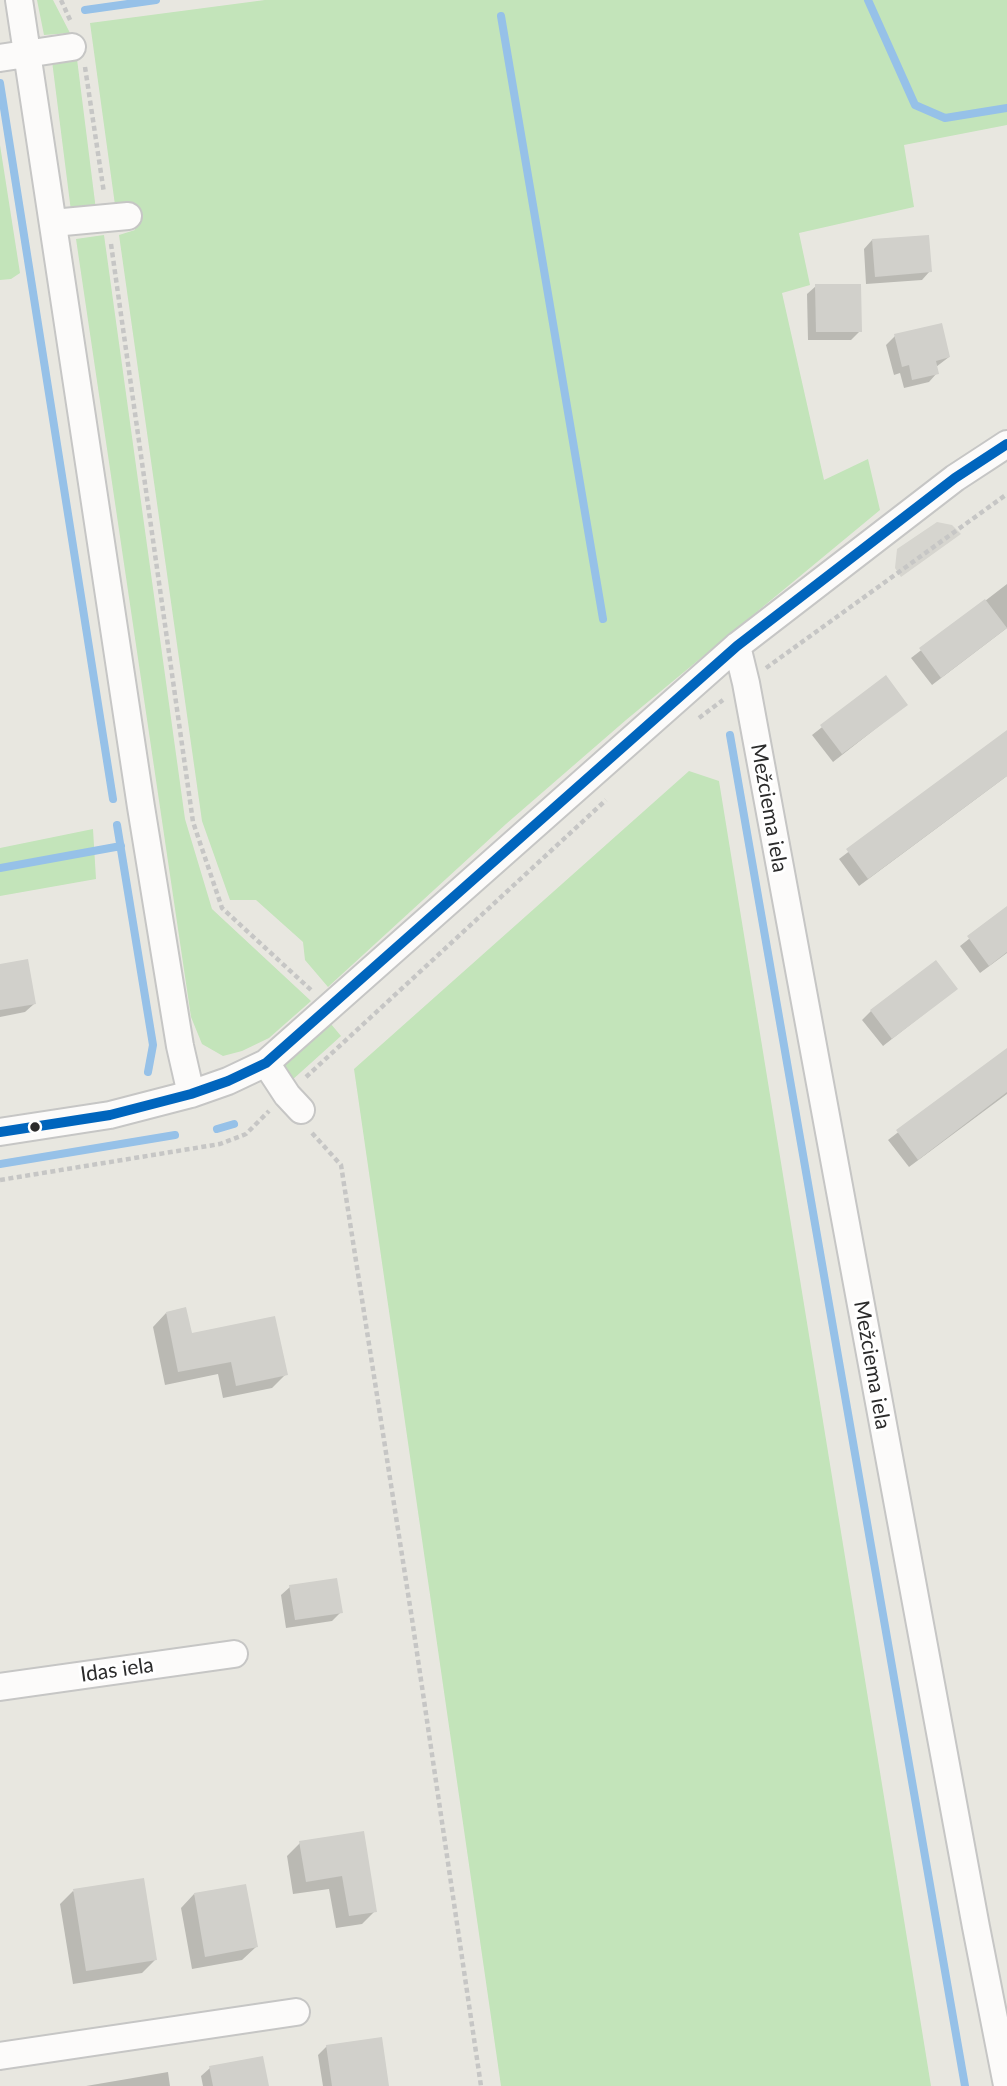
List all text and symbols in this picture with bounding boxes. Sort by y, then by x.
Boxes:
street label: Mežciema iela [745,742,793,874]
unlabelled marker [28,1120,42,1134]
street label: Mežciema iela [848,1299,896,1431]
street label: Idas iela [79,1652,155,1688]

